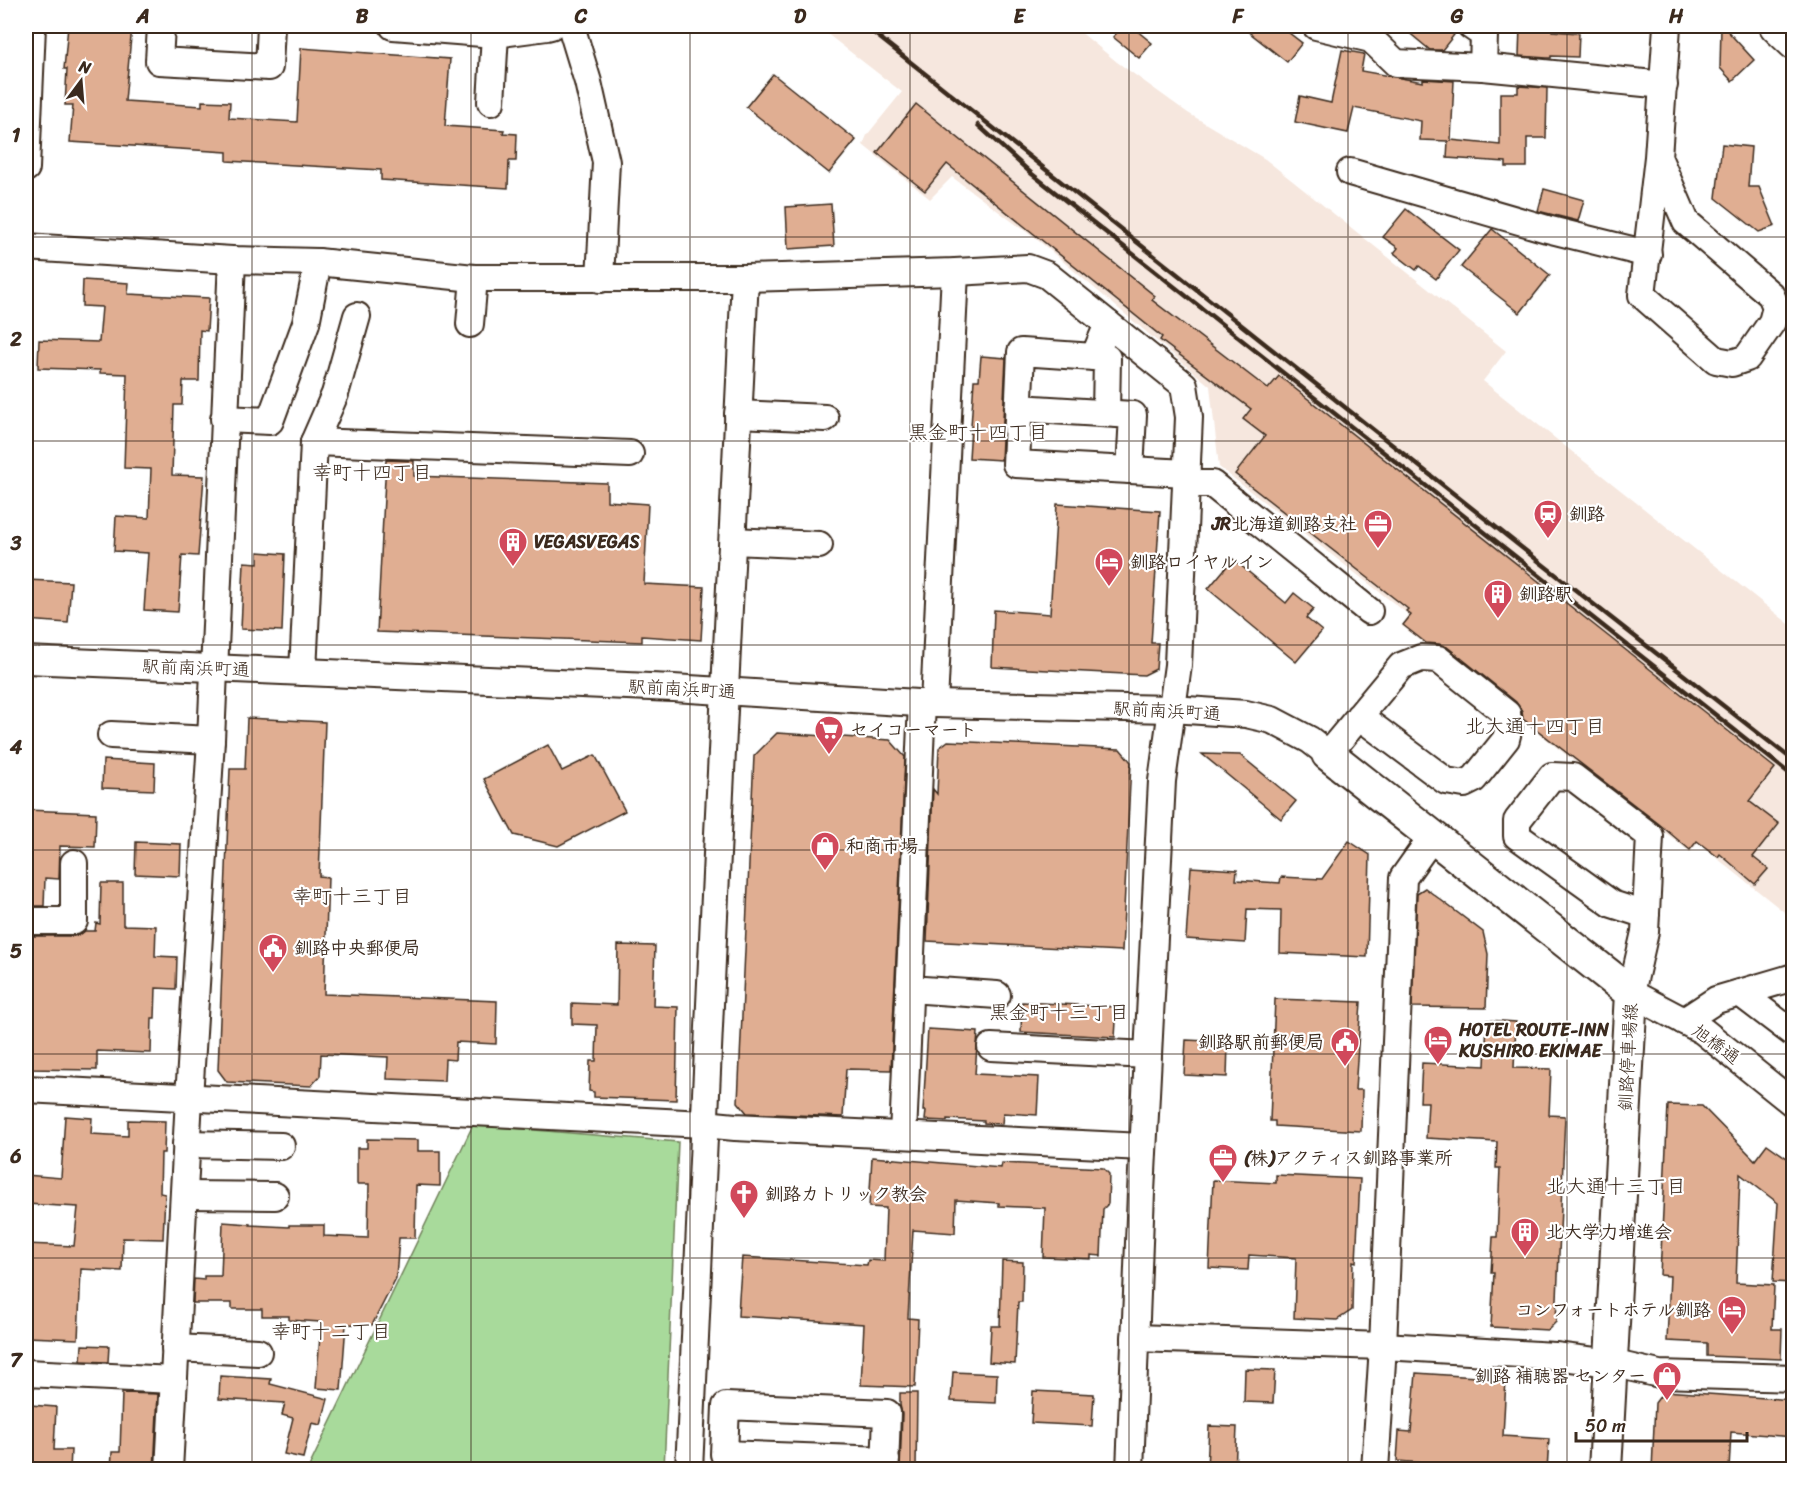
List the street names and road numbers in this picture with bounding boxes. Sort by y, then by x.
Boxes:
street label: 駅前南浜町通 [141,650,251,686]
street label: 駅前南浜町通 [627,670,737,708]
street label: 駅前南浜町通 [1112,692,1222,730]
street label: 釧路停車場線 [1609,1002,1647,1112]
street label: 旭橋通 [1685,1015,1747,1073]

